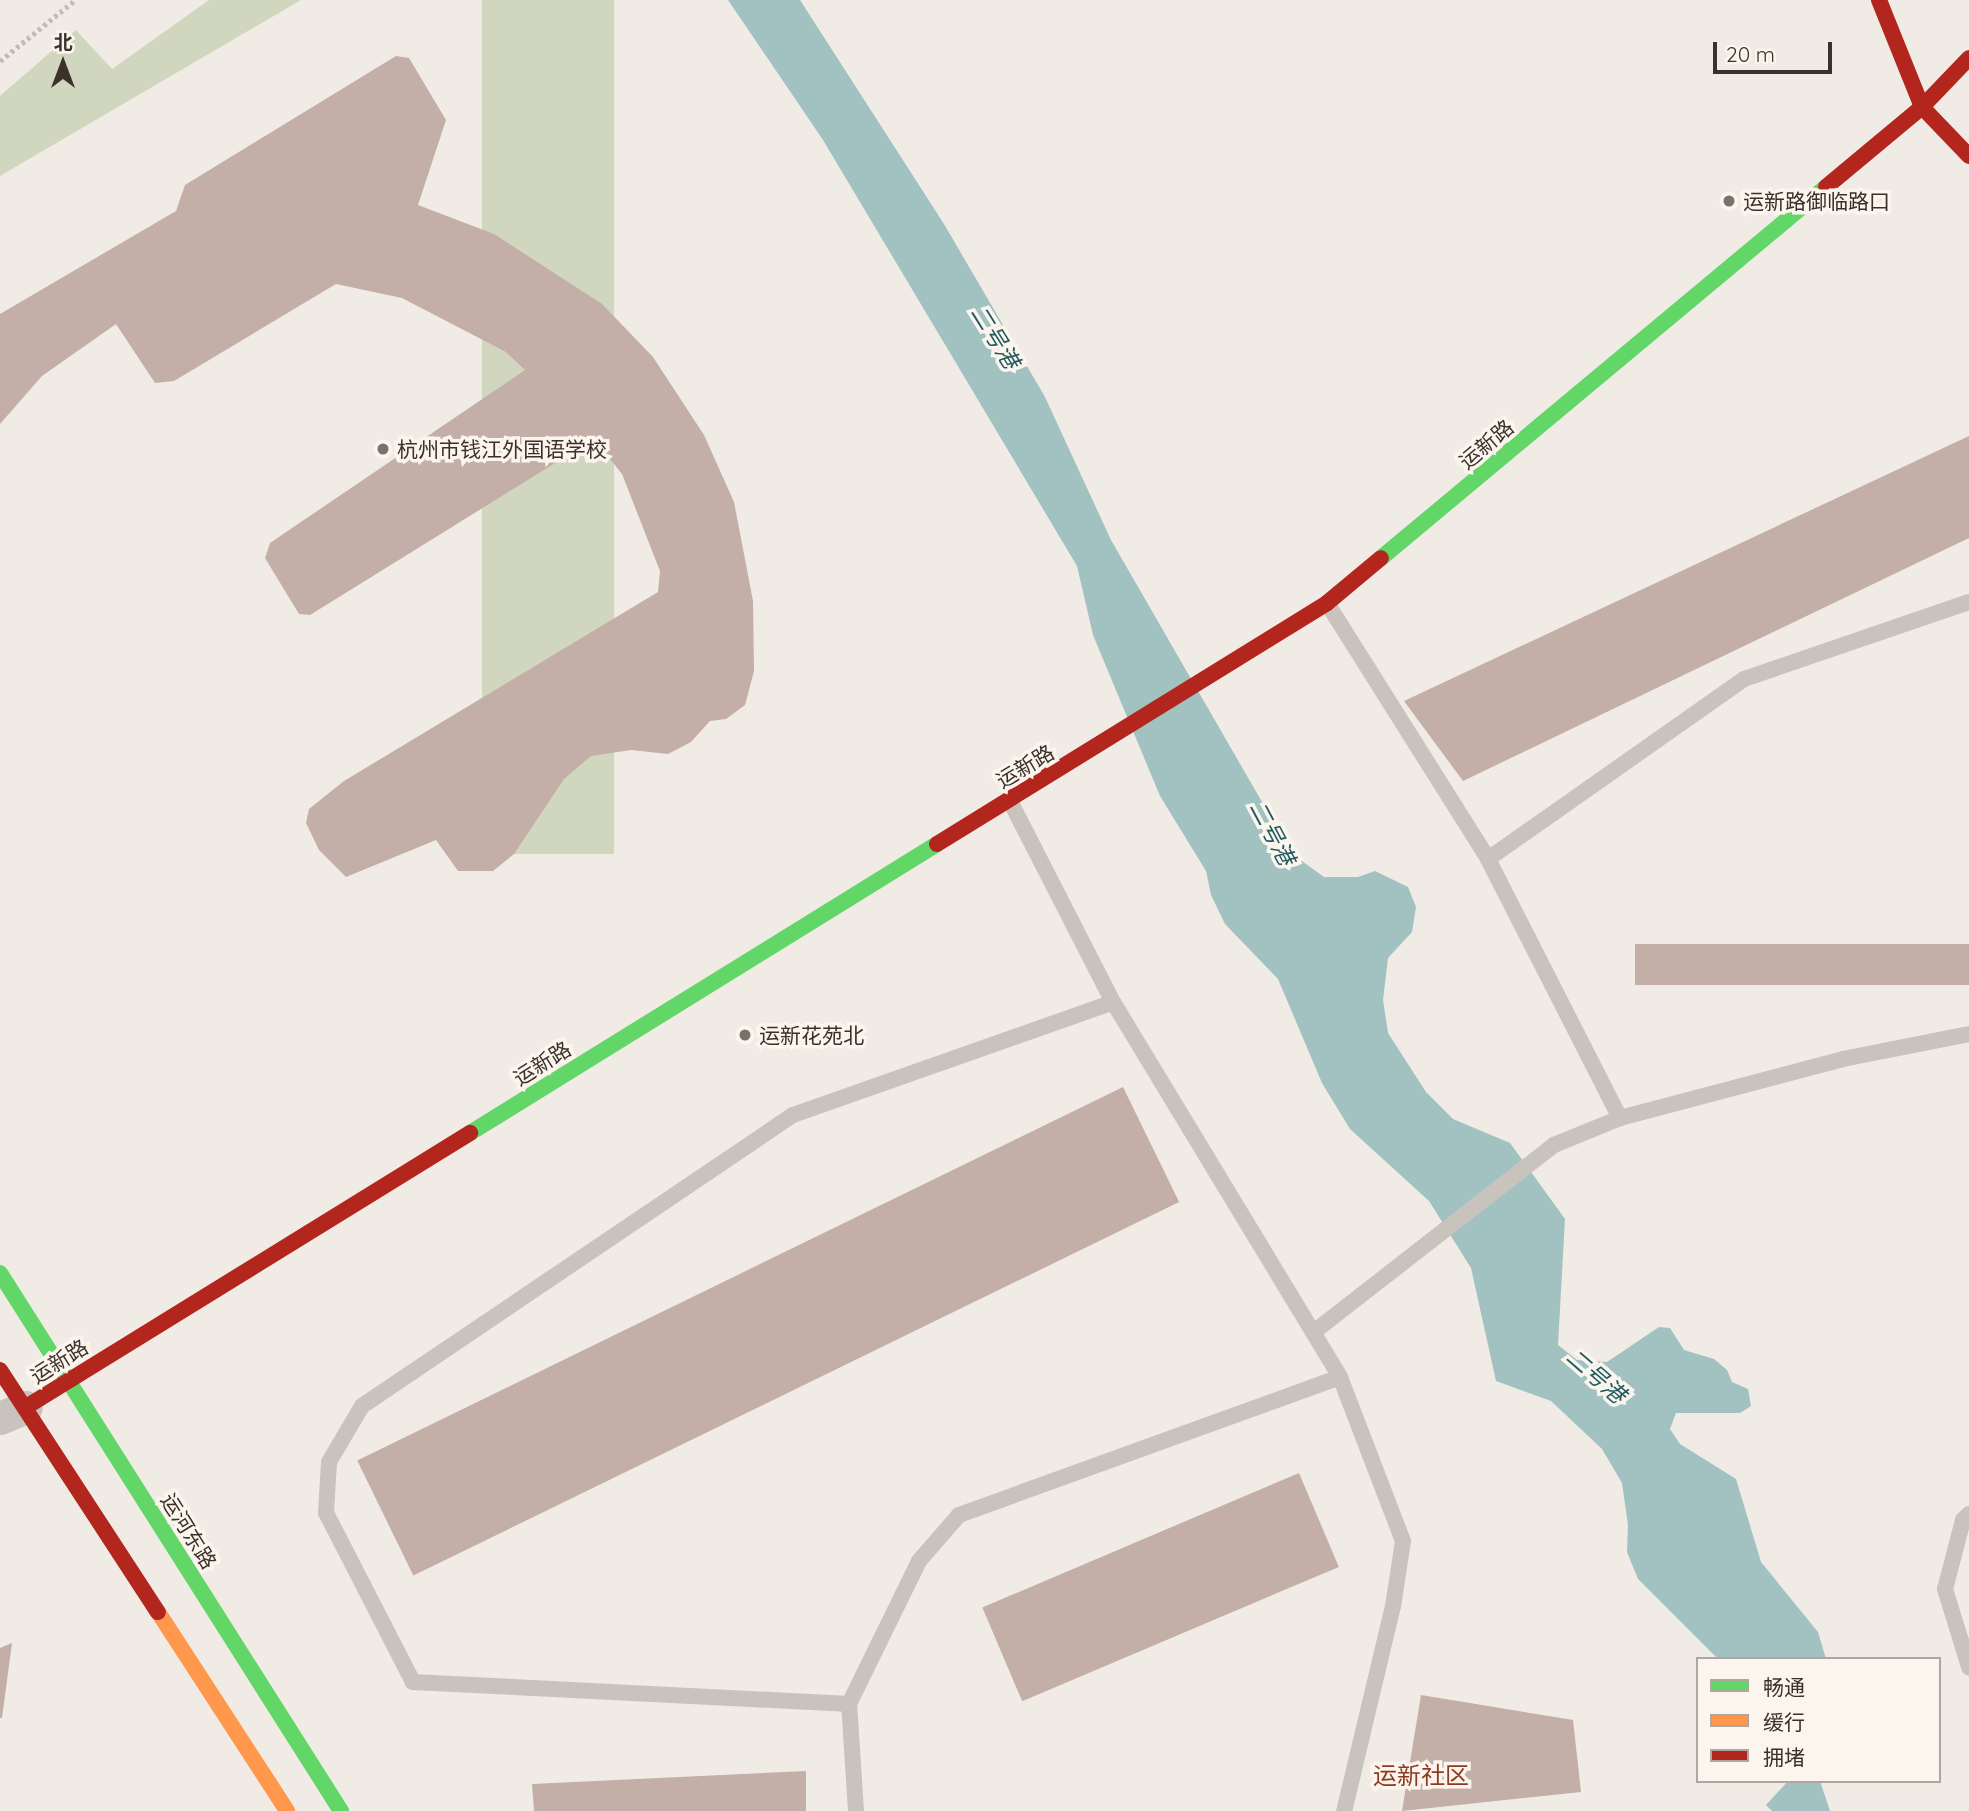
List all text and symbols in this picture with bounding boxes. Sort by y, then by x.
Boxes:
north arrow [28,28,98,98]
scale bar [1717,28,1836,72]
text: 北 [53,30,73,54]
text: 20 m [1726,41,1775,67]
place label: 运新路御临路口 [1743,188,1890,214]
marker: 运新路御临路口 [1721,193,1737,209]
water label: 二号港 [965,300,1025,374]
street label: 运新路 [1454,414,1518,474]
place label: 杭州市钱江外国语学校 [397,436,607,462]
marker: 杭州市钱江外国语学校 [375,441,391,457]
street label: 运新路 [992,739,1058,793]
water label: 二号港 [1244,796,1300,870]
place label: 运新花苑北 [759,1022,864,1048]
marker: 运新花苑北 [737,1027,753,1043]
street label: 运新路 [509,1036,575,1090]
street label: 运新路 [26,1334,92,1388]
water label: 二号港 [1561,1343,1631,1409]
street label: 运河东路 [156,1489,222,1573]
legend [1696,1657,1941,1783]
text: 畅通 [1763,1674,1805,1700]
text: 缓行 [1763,1709,1805,1735]
text: 拥堵 [1763,1744,1805,1770]
district label: 运新社区 [1373,1762,1469,1790]

